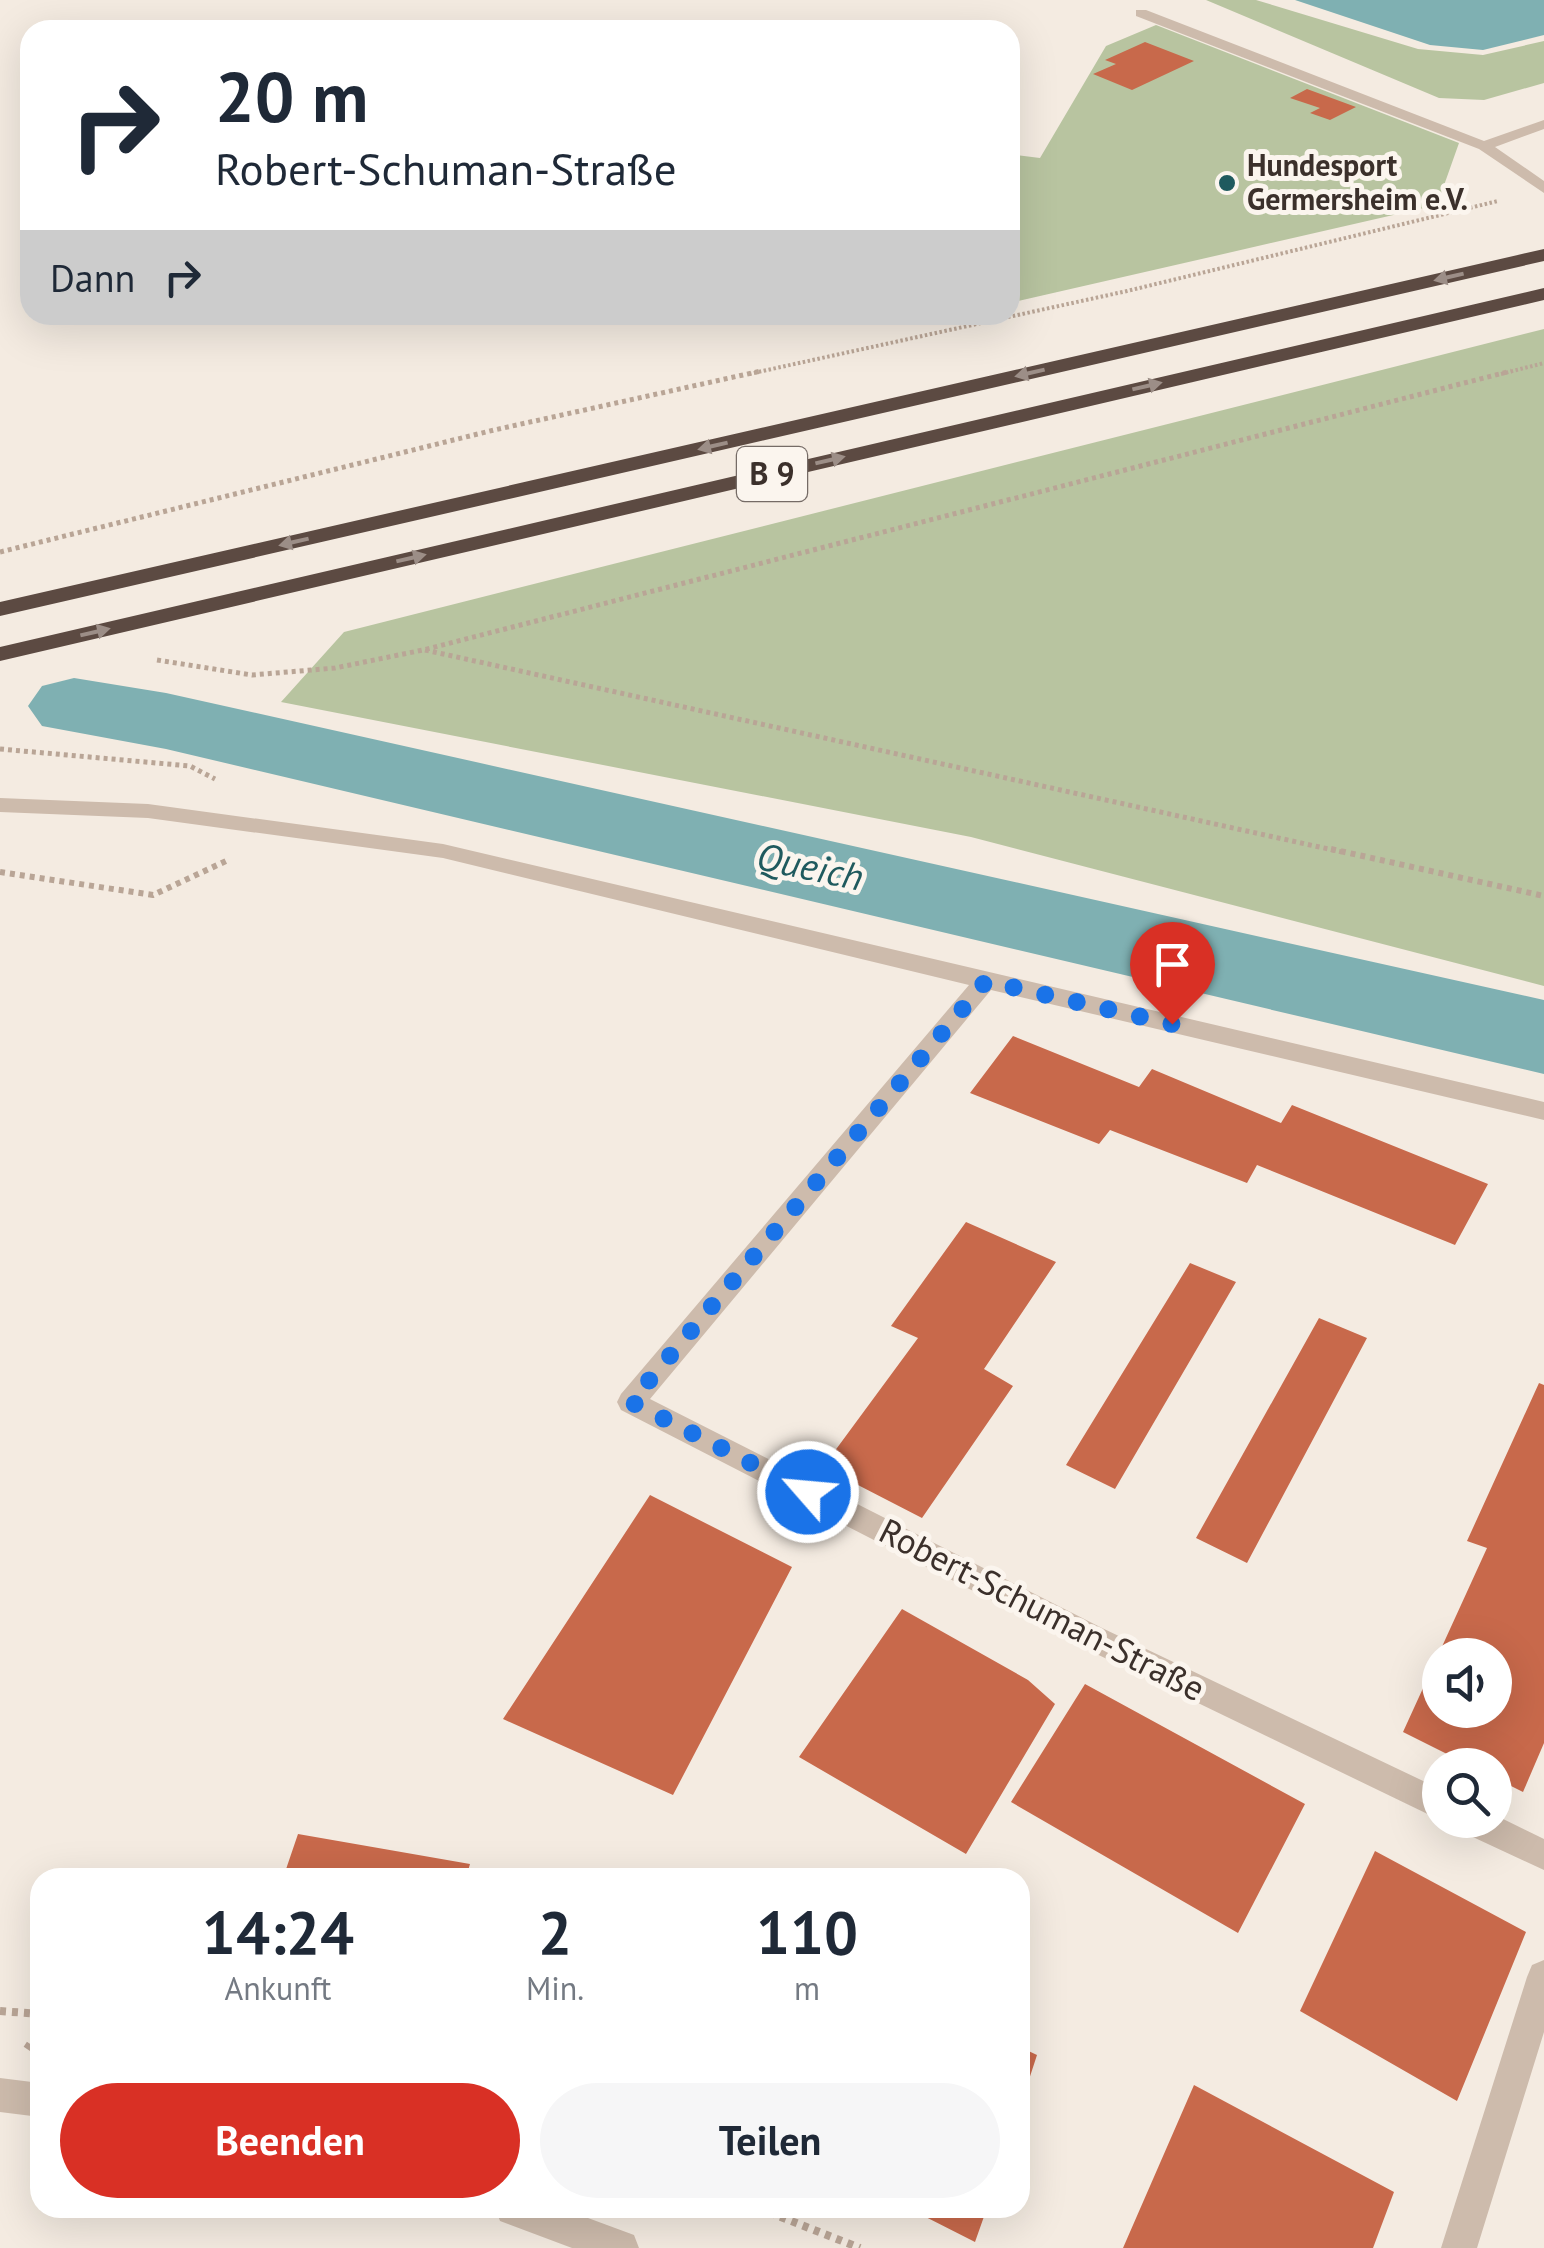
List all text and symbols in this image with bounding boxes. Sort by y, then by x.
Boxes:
text: 20 m [215,51,368,141]
icon: right [50,60,180,190]
text: Robert-Schuman-Straße [215,139,677,197]
place label: Hundesport Germersheim e.V. [1247,145,1468,218]
marker: Hundesport Germersheim e.V. [1216,172,1238,194]
icon: right [155,250,210,305]
text: Dann [50,253,135,302]
one-way arrow [1433,270,1464,285]
one-way arrow [1014,366,1045,382]
one-way arrow [1132,378,1163,393]
one-way arrow [697,439,728,455]
road number: B 9 [737,447,807,501]
one-way arrow [815,452,846,467]
one-way arrow [278,535,309,550]
one-way arrow [396,550,427,565]
one-way arrow [80,624,111,639]
water label: Queich [753,830,868,901]
pin [1130,922,1215,1025]
icon: arrive [1145,937,1200,992]
position arrow [756,1440,860,1544]
street label: Robert-Schuman-Straße [872,1507,1213,1711]
map controls [1422,1638,1512,1838]
button: sound [1422,1638,1512,1728]
button: search [1422,1748,1512,1838]
text: 14:24 [202,1893,354,1971]
text: 2 [538,1893,572,1971]
text: 110 [756,1893,858,1971]
text: Ankunft [225,1967,331,2009]
text: Min. [526,1967,584,2009]
text: m [794,1967,820,2009]
button: Beenden [60,2083,520,2198]
button: Teilen [540,2083,1000,2198]

